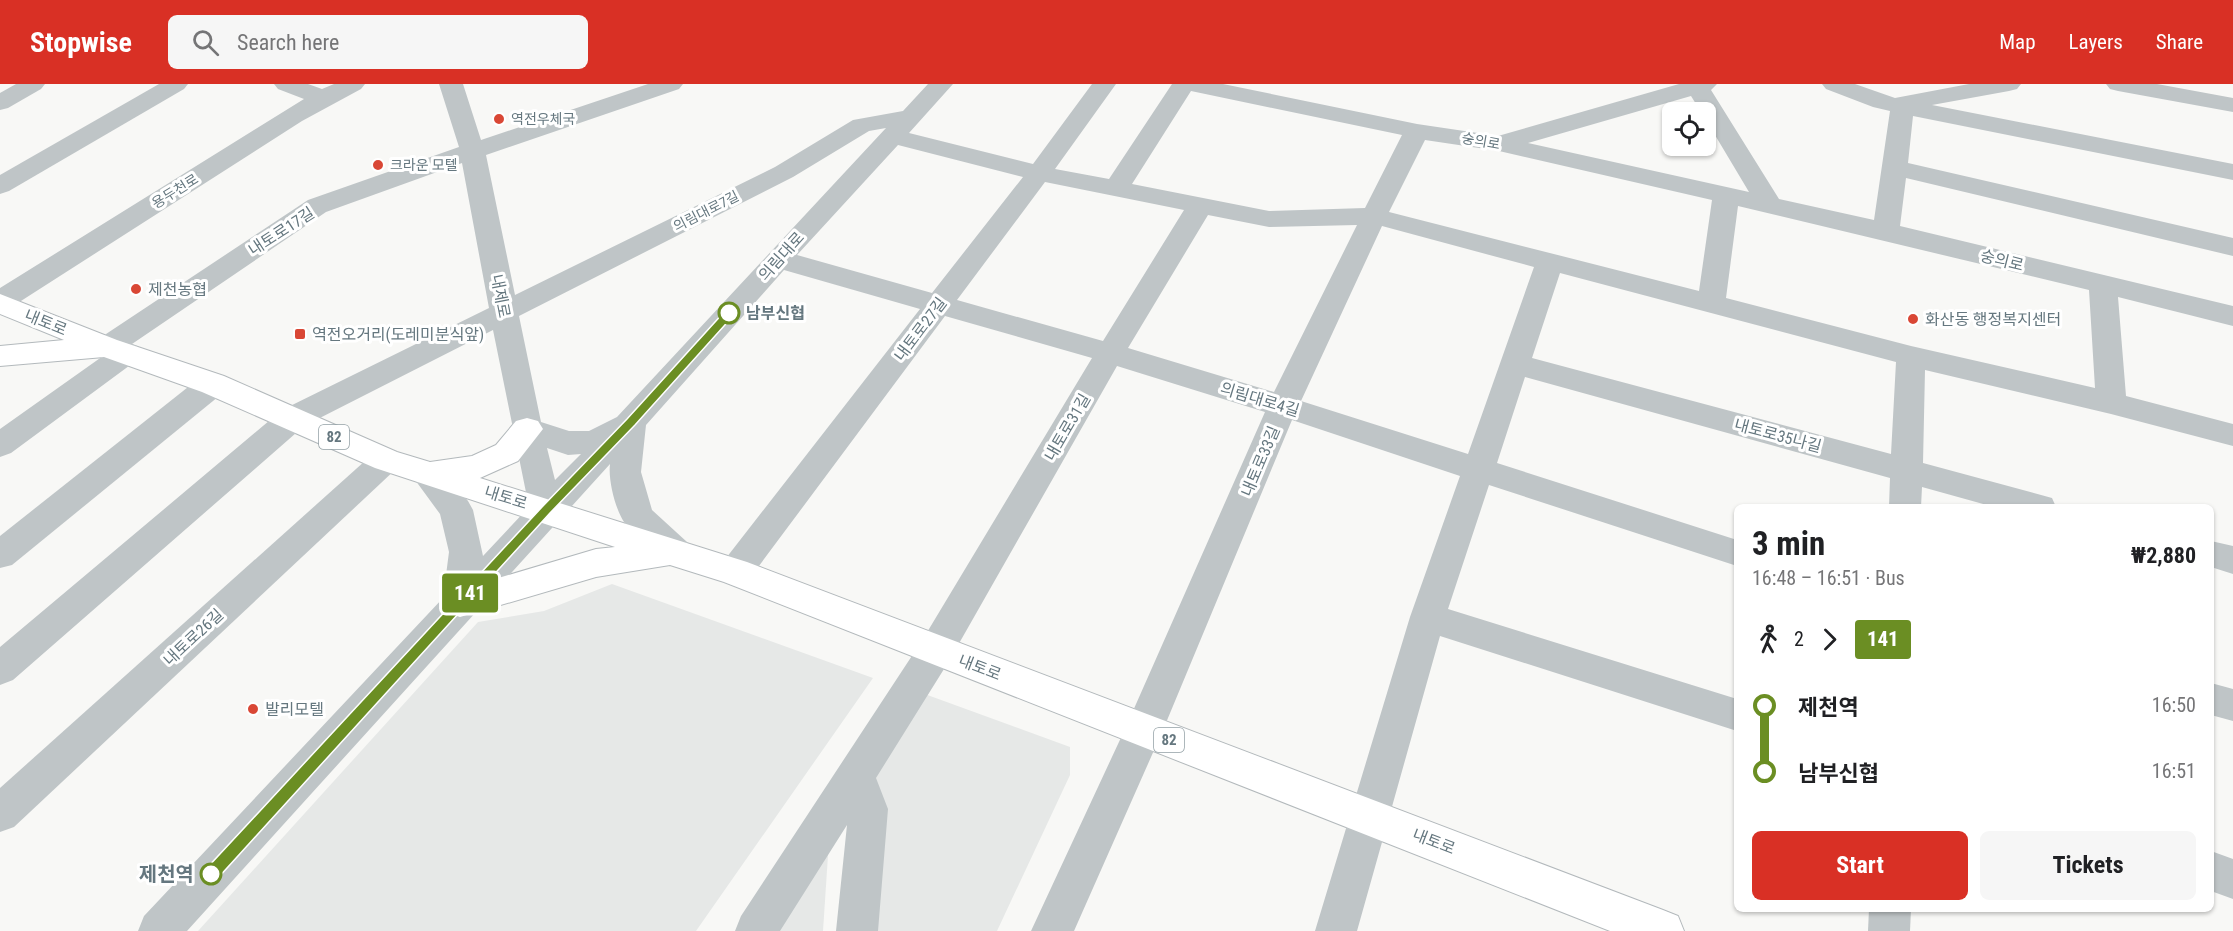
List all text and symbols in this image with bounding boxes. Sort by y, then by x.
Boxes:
search box [168,15,588,69]
text: Stopwise [30,26,132,59]
icon: search [189,26,222,59]
text: Search here [237,30,339,55]
text: Map [1999,30,2036,54]
text: Layers [2069,30,2123,54]
text: Share [2156,30,2203,54]
map controls [1662,102,1716,156]
button: locate [1662,102,1716,156]
place label: 역전우체국 [511,111,576,127]
marker: 역전우체국 [492,112,506,126]
street label: 숭의로 [1461,130,1502,152]
place label: 크라운 모텔 [390,157,458,173]
marker: 크라운 모텔 [371,158,385,172]
street label: 용두천로 [149,171,201,211]
street label: 의림대로7길 [671,188,741,234]
street label: 내토로17길 [245,203,318,260]
street label: 의림대로 [755,228,808,285]
street label: 숭의로 [1978,246,2026,275]
street label: 내제로 [487,273,514,320]
place label: 제천농협 [148,280,207,299]
marker: 제천농협 [129,282,143,296]
street label: 내토로27길 [890,294,950,365]
marker: 남부신협 [718,302,740,324]
place label: 남부신협 [746,304,805,323]
street label: 내토로 [22,305,70,340]
place label: 화산동 행정복지센터 [1925,310,2061,329]
marker: 화산동 행정복지센터 [1906,312,1920,326]
place label: 역전오거리(도레미분식앞) [312,325,484,344]
marker: 역전오거리(도레미분식앞) [293,327,307,341]
street label: 의림대로4길 [1218,378,1302,420]
street label: 내토로31길 [1041,390,1094,464]
street label: 내토로35나길 [1732,415,1824,456]
street label: 내토로33길 [1237,423,1284,499]
road number: 82 [319,425,349,449]
street label: 내토로 [482,482,530,513]
text: 3 min [1752,524,1825,563]
text: ₩2,880 [2131,543,2196,568]
text: 16:48 – 16:51 · Bus [1752,566,1905,590]
line badge: 141 [436,574,504,612]
text: 141 [454,581,486,605]
street label: 내토로26길 [160,605,227,670]
icon: walk [1752,623,1785,656]
icon: forward [1813,623,1846,656]
text: 2 [1794,627,1804,651]
text: 141 [1867,627,1899,651]
street label: 내토로 [956,651,1004,684]
text: 16:50 [2152,693,2196,717]
text: 제천역 [1798,695,1859,720]
place label: 발리모텔 [265,700,324,719]
marker: 발리모텔 [246,702,260,716]
road number: 82 [1154,728,1184,752]
text: 16:51 [2152,759,2196,783]
text: 남부신협 [1798,761,1879,786]
street label: 내토로 [1410,825,1458,858]
button: Start [1752,831,1968,900]
button: Tickets [1980,831,2196,900]
place label: 제천역 [139,862,194,886]
marker: 제천역 [200,863,222,885]

